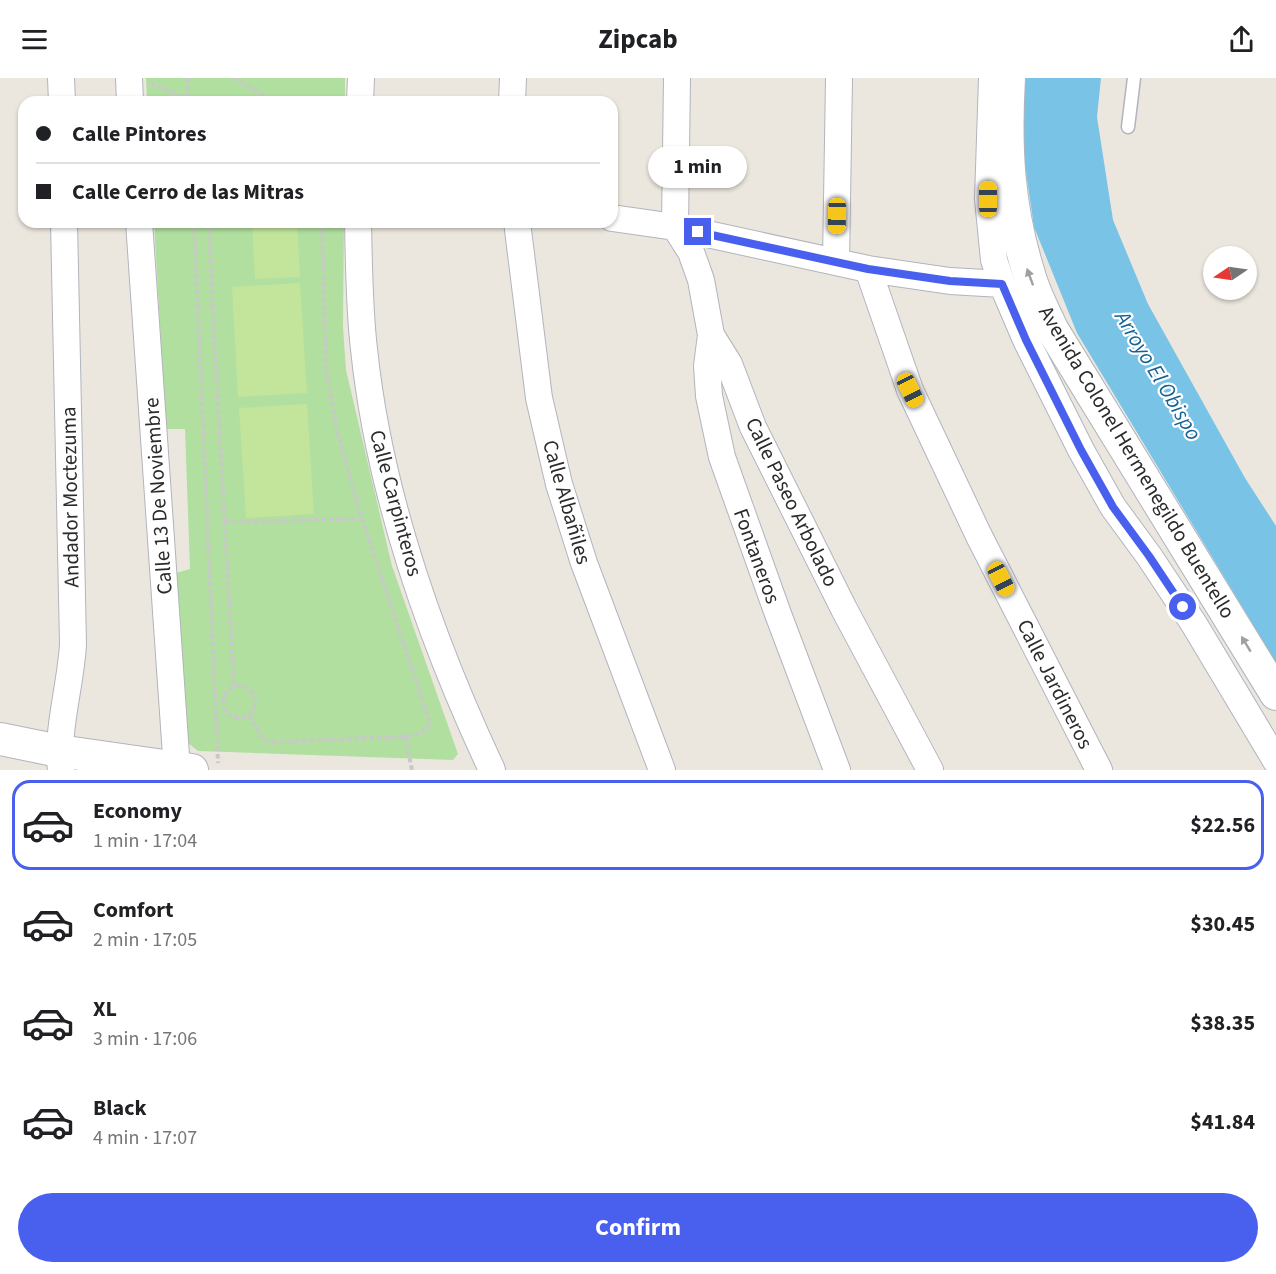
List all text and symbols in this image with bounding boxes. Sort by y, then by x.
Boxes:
text: Zipcab [598,20,678,59]
icon: menu [18,23,51,56]
icon: share [1225,23,1258,56]
text: Calle Pintores [72,118,206,150]
callout: 1 min [648,145,748,187]
text: 1 min [673,153,722,181]
text: Calle Cerro de las Mitras [72,176,304,208]
car [979,181,997,217]
car [828,198,846,234]
route end [684,218,711,245]
north arrow [1203,246,1257,300]
map controls [1203,246,1257,300]
one-way arrow [1025,268,1035,286]
street label: Avenida Colonel Hermenegildo Buentello [1031,300,1243,624]
water label: Arroyo El Obispo [1106,303,1210,446]
car [894,370,926,410]
street label: Calle 13 De Noviembre [136,397,180,595]
street label: Andador Moctezuma [53,406,87,588]
street label: Calle Paseo Arbolado [738,412,846,592]
street label: Calle Carpinteros [362,426,430,580]
street label: Calle Albañiles [535,436,599,568]
street label: Fontaneros [726,504,788,608]
car [985,559,1017,599]
route start [1169,593,1196,620]
street label: Calle Jardineros [1010,614,1101,754]
one-way arrow [1240,636,1251,652]
text: Economy [93,795,182,827]
icon: car [21,798,75,852]
text: $22.56 [1190,809,1255,841]
text: 1 min · 17:04 [93,827,197,855]
text: Comfort [93,894,174,926]
icon: car [21,897,75,951]
text: $30.45 [1190,908,1255,940]
text: 2 min · 17:05 [93,926,197,954]
text: XL [93,993,117,1025]
icon: car [21,996,75,1050]
text: $38.35 [1190,1007,1255,1039]
text: 3 min · 17:06 [93,1025,197,1053]
text: Black [93,1092,147,1124]
icon: car [21,1095,75,1149]
text: $41.84 [1190,1106,1255,1138]
text: 4 min · 17:07 [93,1124,197,1152]
button: Confirm [18,1193,1258,1262]

